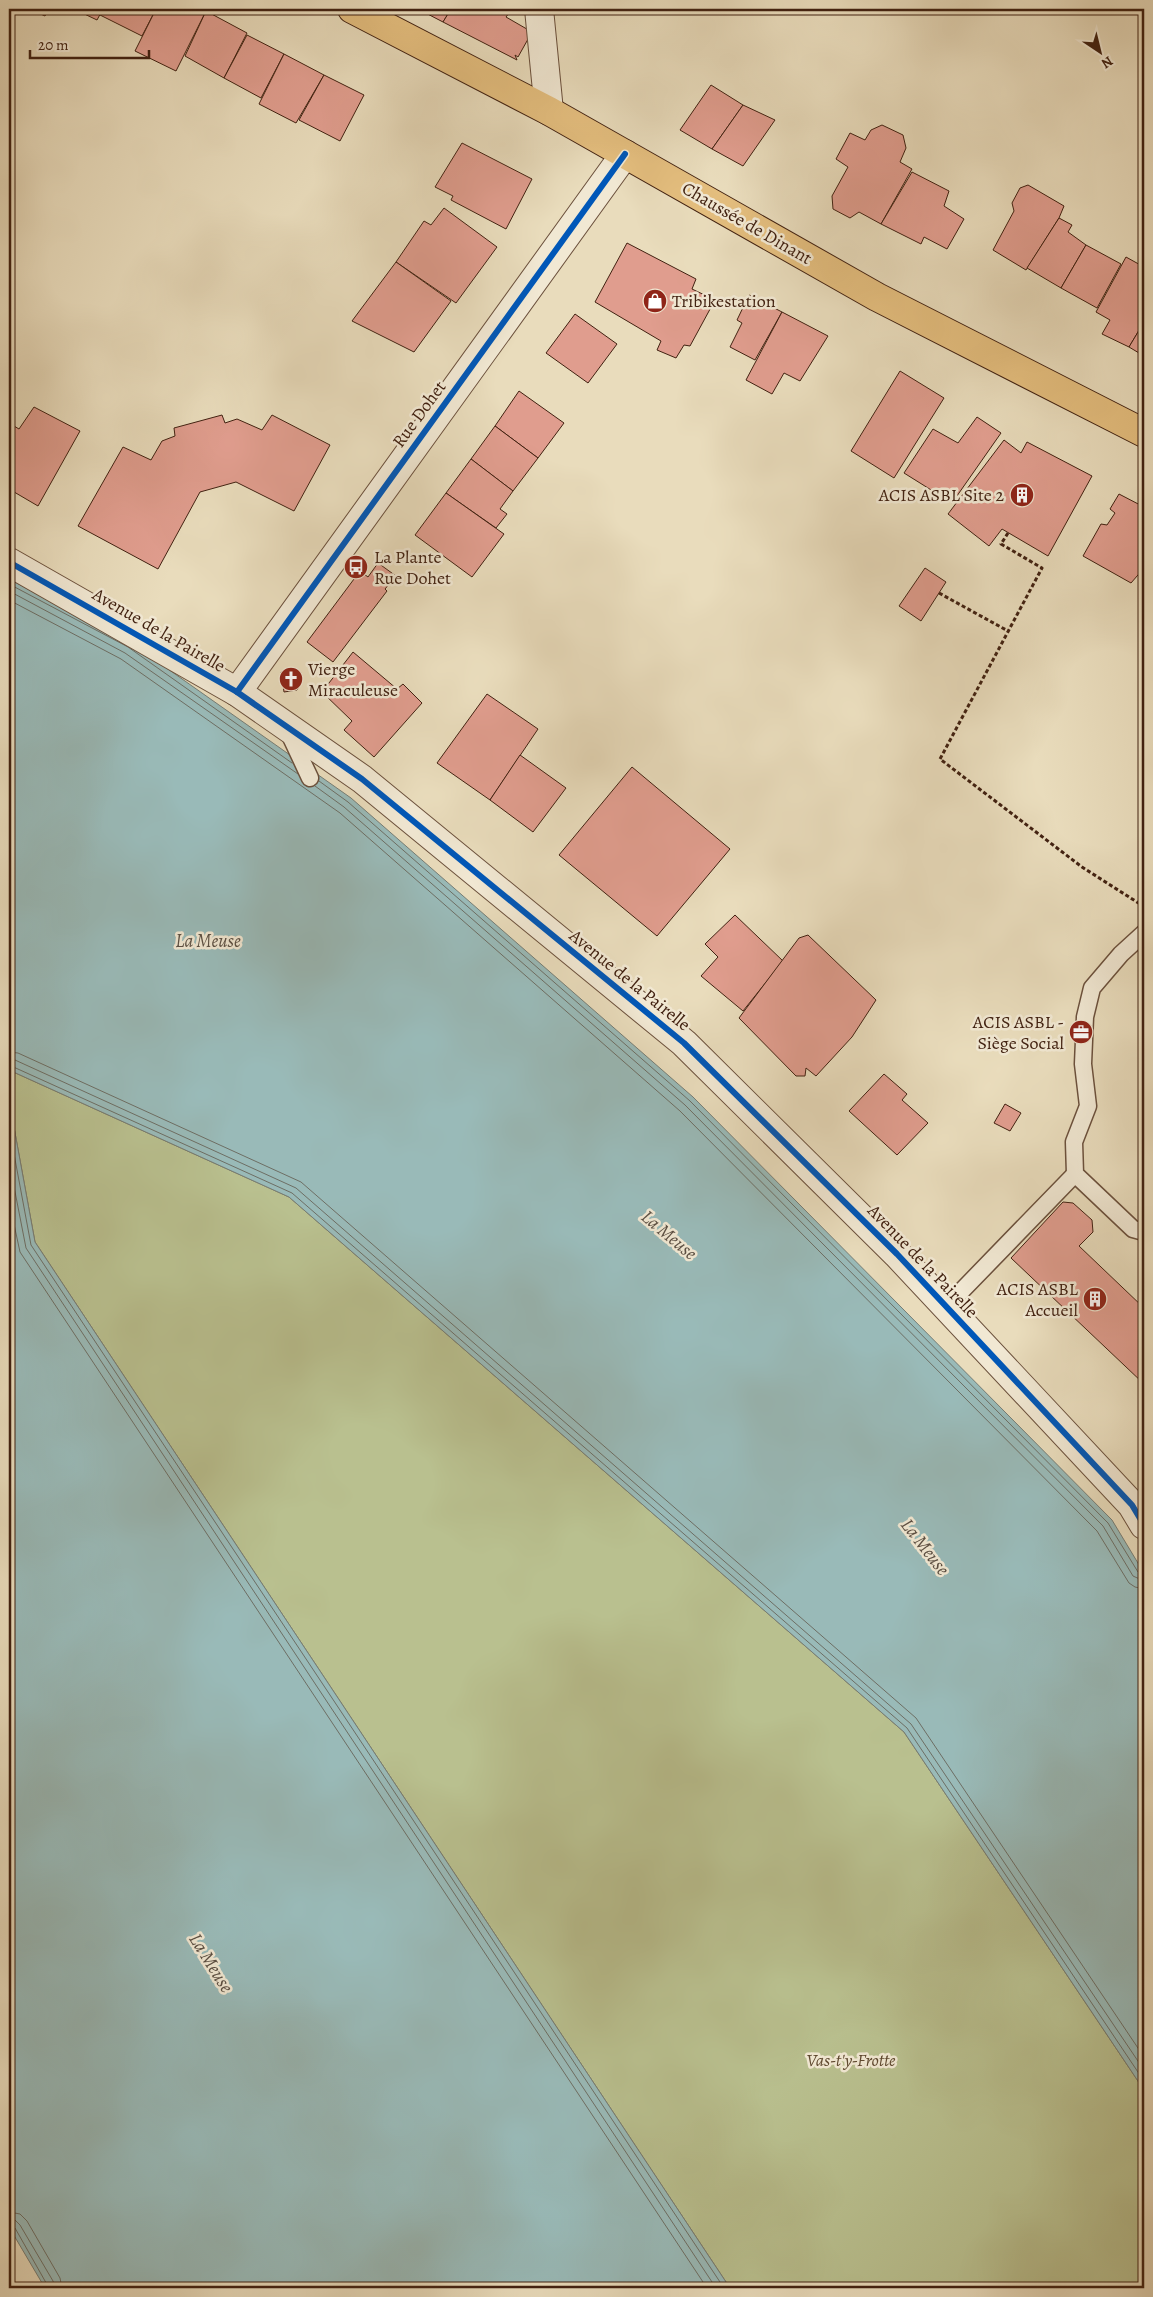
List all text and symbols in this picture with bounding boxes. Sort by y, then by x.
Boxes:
scale bar [30,28,149,60]
north arrow [1076,28,1126,78]
text: 20 m [38,35,69,55]
text: N [1098,52,1117,73]
street label: Chaussée de Dinant [678,176,816,270]
shop icon: Tribikestation [642,288,668,314]
place label: Tribikestation [672,289,776,313]
street label: Rue Dohet [387,376,451,452]
building icon: ACIS ASBL Site 2 [1009,482,1035,508]
place label: ACIS ASBL Site 2 [878,483,1004,507]
place label: La Plante Rue Dohet [374,545,451,590]
bus stop icon: La Plante Rue Dohet [343,554,369,580]
street label: Avenue de la Pairelle [87,582,230,678]
place label: Vierge Miraculeuse [307,657,398,702]
church icon: Vierge Miraculeuse [278,666,304,692]
street label: Avenue de la Pairelle [564,923,696,1036]
water label: La Meuse [175,928,241,954]
place label: ACIS ASBL - Siège Social [972,1010,1065,1055]
office icon: ACIS ASBL - Siège Social [1068,1019,1094,1045]
street label: Avenue de la Pairelle [862,1198,984,1323]
water label: La Meuse [636,1204,703,1266]
place label: ACIS ASBL Accueil [996,1277,1079,1322]
building icon: ACIS ASBL Accueil [1082,1286,1108,1312]
water label: La Meuse [895,1513,956,1581]
water label: La Meuse [183,1928,240,1998]
park label: Vas-t'y-Frotte [807,2048,896,2072]

